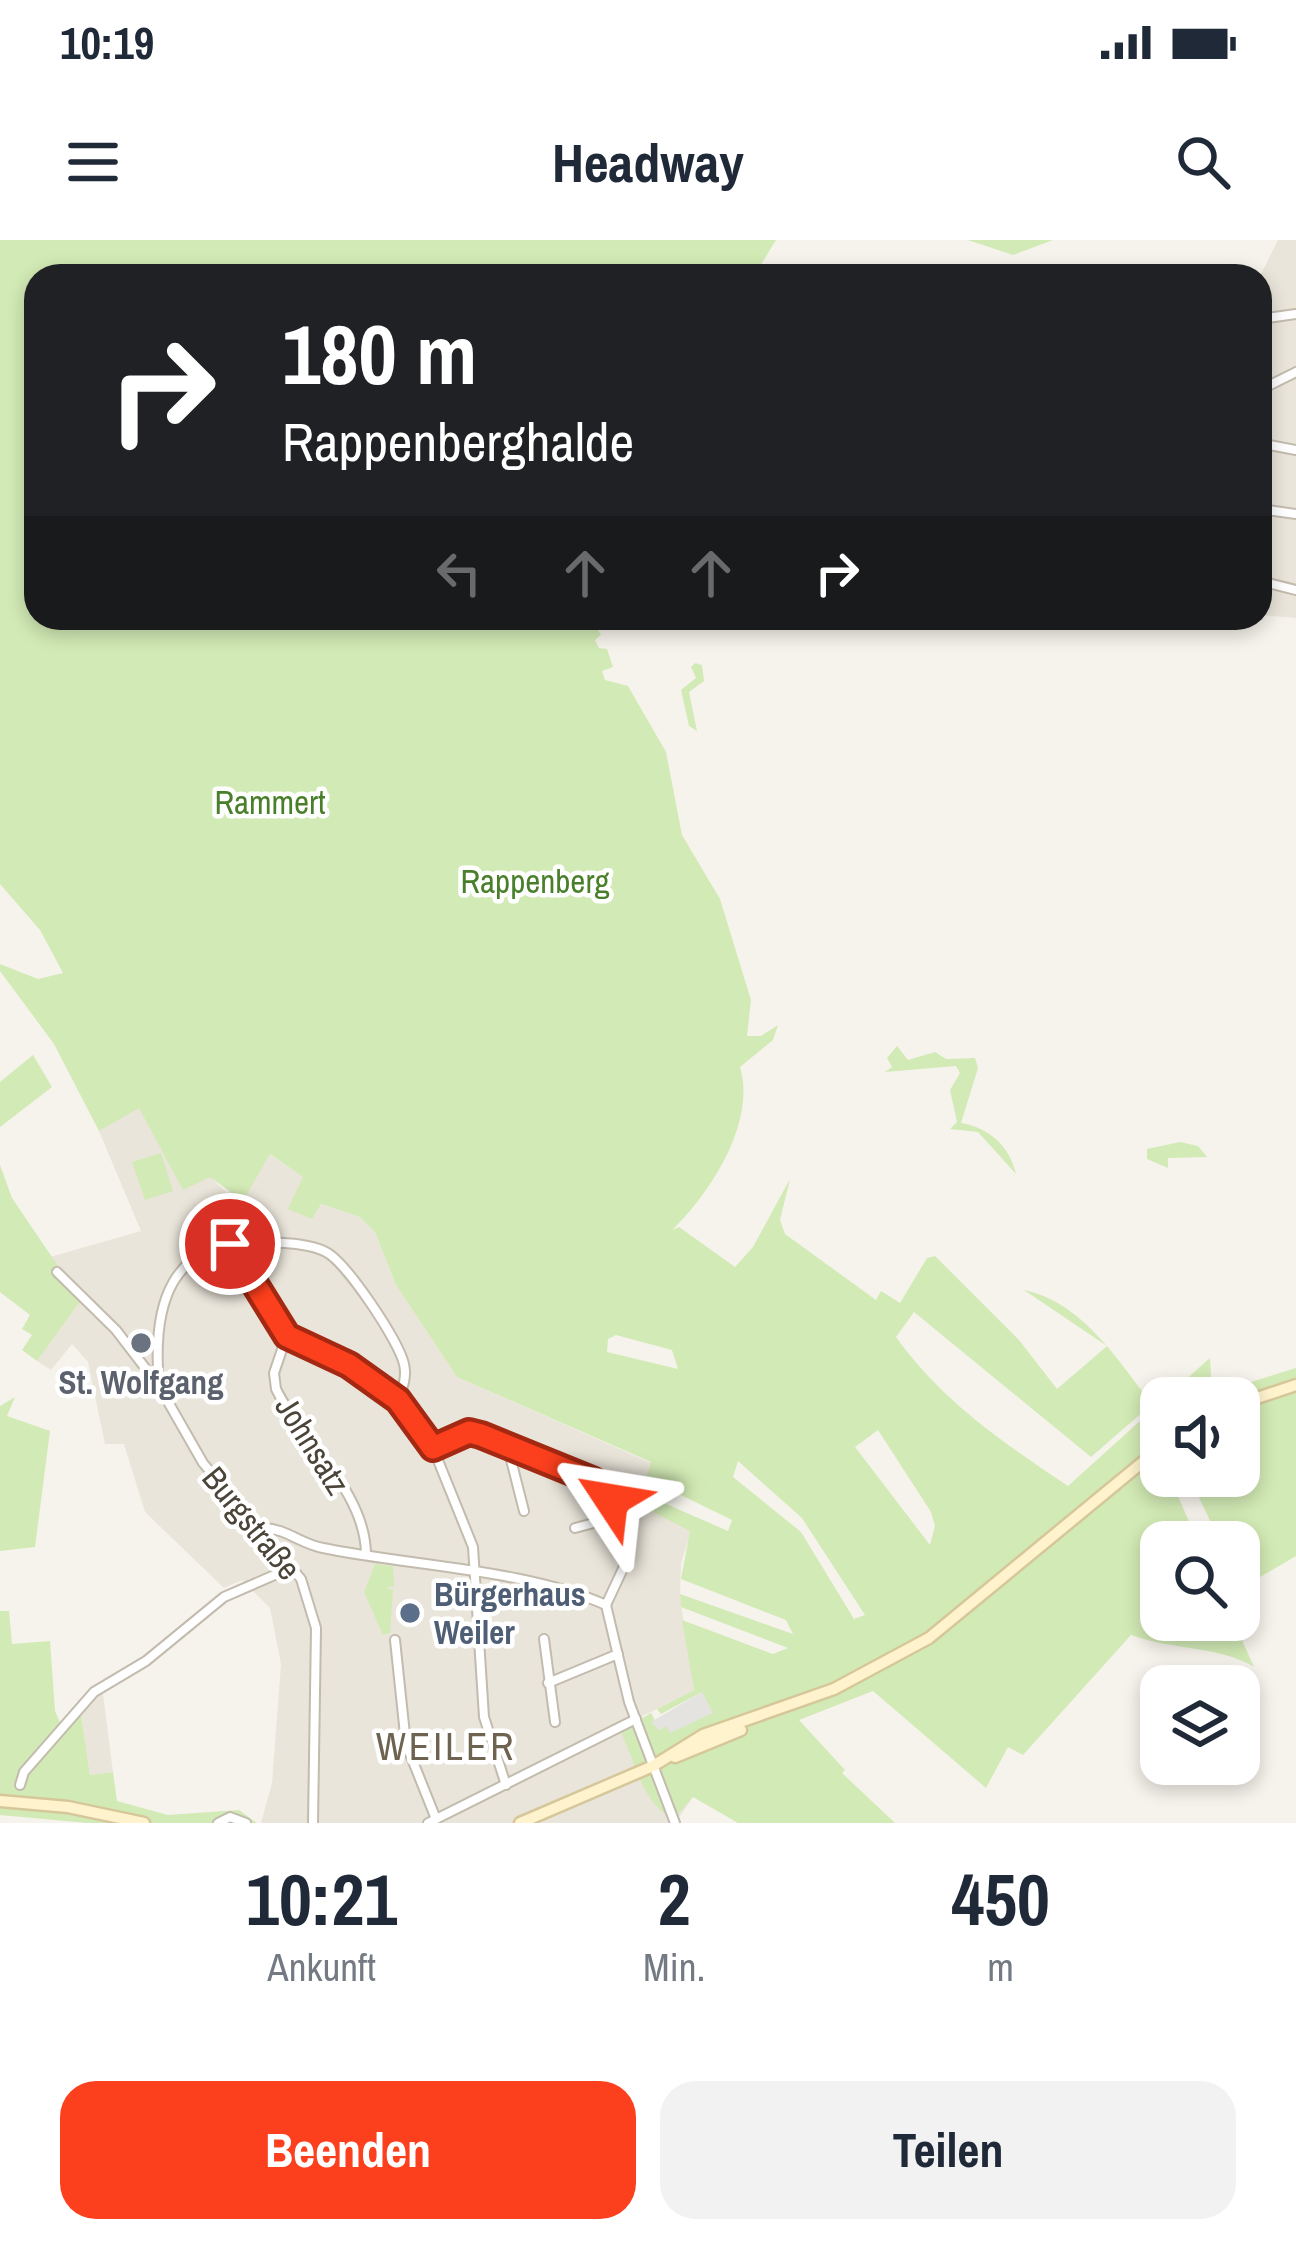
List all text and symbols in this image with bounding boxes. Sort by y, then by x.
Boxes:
text: 10:19 [60,12,154,73]
text: Headway [552,126,744,199]
icon: menu [60,129,126,195]
icon: search [1170,129,1236,195]
text: 180 m [282,297,477,410]
icon: right [84,312,240,468]
text: Rappenberghalde [282,405,634,478]
icon: left [426,540,492,606]
icon: ahead [552,540,618,606]
icon: ahead [678,540,744,606]
icon: right [804,540,870,606]
park label: Rammert [214,780,326,824]
park label: Rappenberg [461,859,609,903]
pin [179,1193,281,1295]
icon: arrive [197,1211,263,1277]
marker: St. Wolfgang [128,1330,154,1356]
place label: St. Wolfgang [59,1360,224,1404]
map controls [1140,1377,1260,1785]
button: sound [1140,1377,1260,1497]
street label: Johnsatz [266,1387,360,1503]
position arrow [548,1437,674,1563]
street label: Burgstraße [193,1457,311,1589]
button: search [1140,1521,1260,1641]
place label: Bürgerhaus Weiler [434,1572,586,1654]
marker: Bürgerhaus Weiler [397,1600,423,1626]
button: layers [1140,1665,1260,1785]
district label: WEILER [376,1720,516,1772]
text: 10:21 [246,1850,397,1947]
text: 2 [658,1850,691,1947]
text: 450 [951,1850,1050,1947]
text: Ankunft [267,1941,376,1993]
text: Min. [643,1941,705,1993]
text: m [987,1941,1014,1993]
button: Beenden [60,2081,636,2219]
button: Teilen [660,2081,1236,2219]

